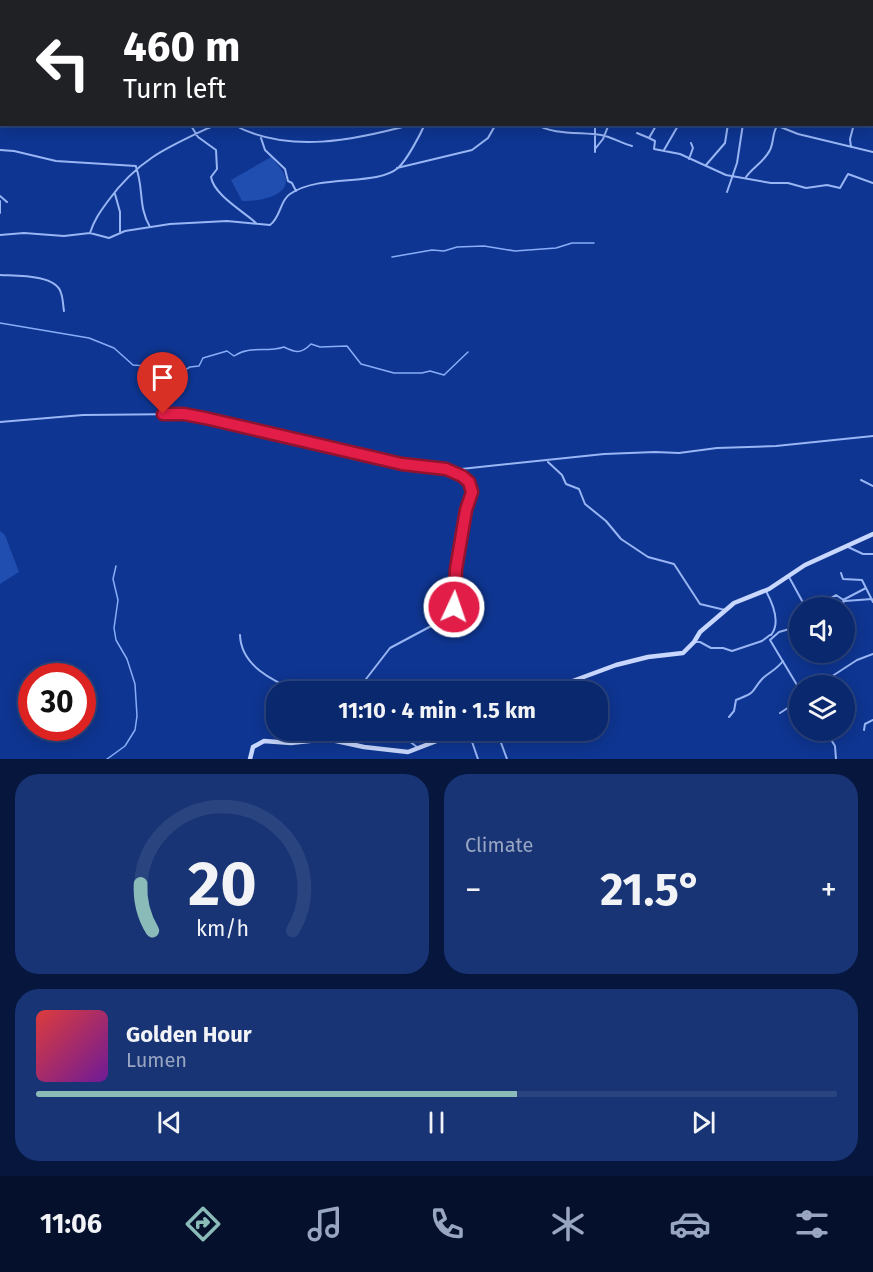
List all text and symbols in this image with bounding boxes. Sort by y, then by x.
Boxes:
text: 460 m [123,22,240,72]
icon: left [24,24,102,102]
text: Turn left [123,73,226,105]
pin [137,352,188,414]
icon: arrive [146,361,179,394]
position arrow [422,575,486,639]
map controls [789,597,855,741]
button: sound [789,597,855,663]
speed limit sign: 30 [18,663,96,741]
button: layers [789,675,855,741]
text: 11:10 · 4 min · 1.5 km [338,697,536,724]
text: Climate [465,833,533,857]
text: 20 [188,847,256,922]
text: 21.5° [600,863,702,917]
text: − [465,870,482,910]
text: + [821,870,837,910]
text: km/h [195,916,249,942]
text: Golden Hour [126,1021,252,1048]
text: Lumen [126,1048,187,1072]
icon: previous [153,1106,186,1139]
icon: pause [420,1106,453,1139]
icon: next [687,1106,720,1139]
icon: directions [182,1203,224,1245]
icon: music [304,1203,346,1245]
icon: phone [426,1203,468,1245]
icon: climate [547,1203,589,1245]
icon: car [669,1203,711,1245]
icon: filters [791,1203,833,1245]
text: 11:06 [40,1208,102,1240]

